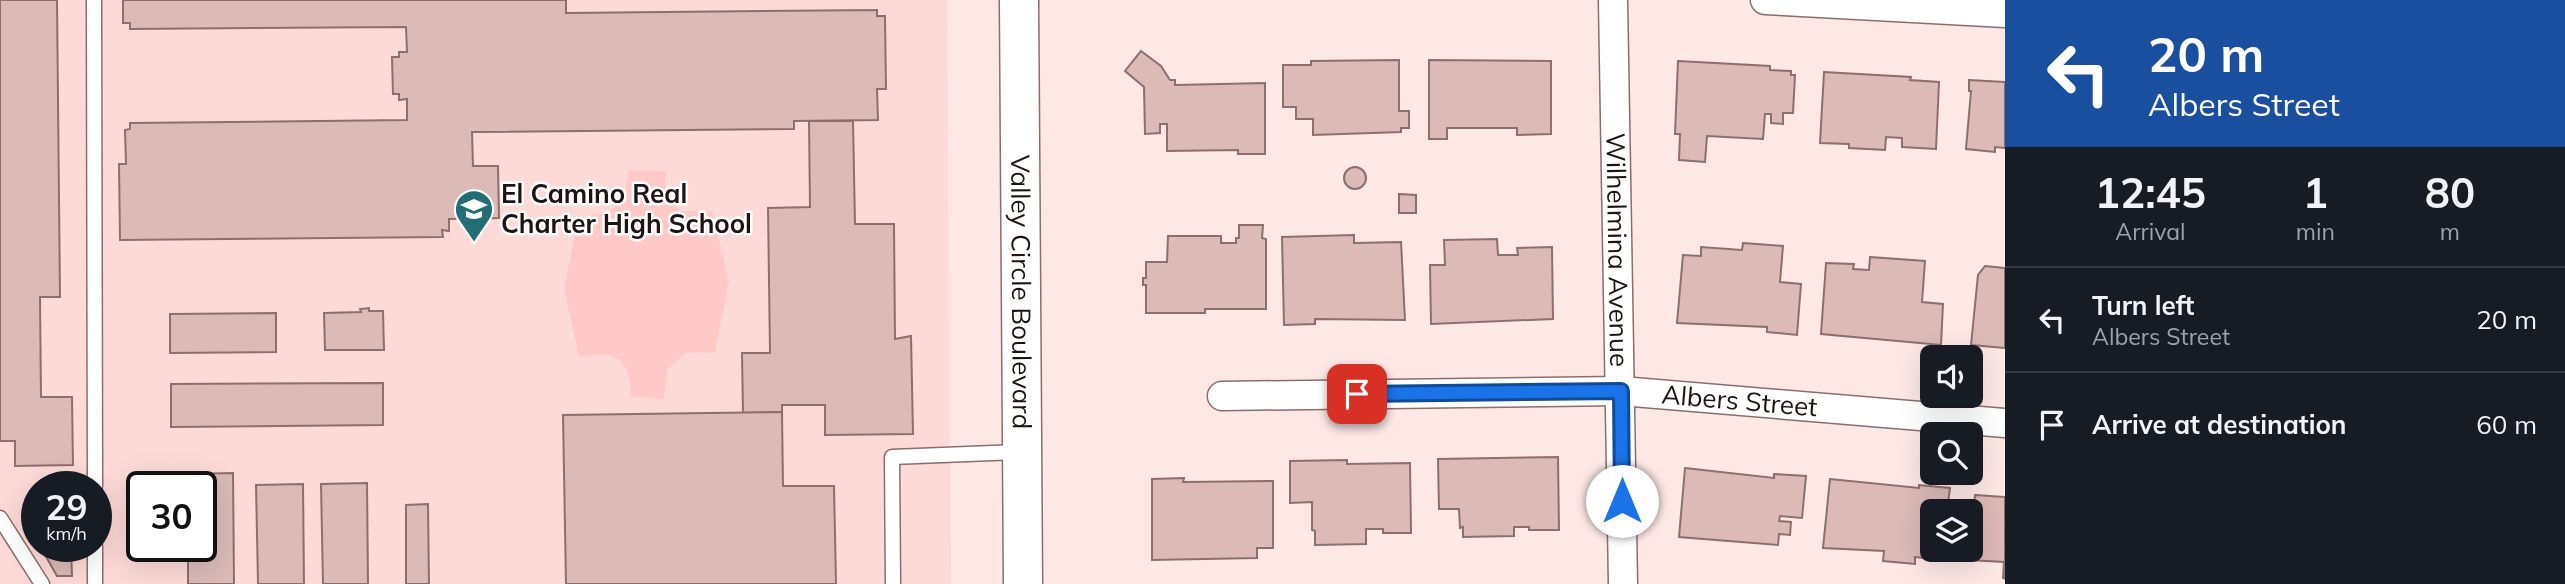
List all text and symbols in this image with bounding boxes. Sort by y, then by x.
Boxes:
text: 20 m [2148,23,2264,84]
icon: left [2033,28,2124,119]
text: Albers Street [2148,84,2340,124]
street label: Wilhelmina Avenue [1599,133,1636,367]
street label: Valley Circle Boulevard [1004,155,1039,429]
text: 12:45 [2095,166,2206,219]
text: 1 [2303,166,2328,219]
text: 80 [2425,166,2475,219]
place label: El Camino Real Charter High School [501,177,752,240]
school or university icon: El Camino Real Charter High School [453,188,495,243]
text: Arrival [2115,217,2186,246]
text: min [2296,217,2335,246]
text: m [2440,217,2460,246]
text: Turn left [2092,289,2194,322]
icon: left [2033,301,2071,339]
text: 20 m [2476,303,2537,336]
text: Albers Street [2092,322,2230,351]
map controls [1920,345,1983,562]
button: sound [1920,345,1983,408]
pin [1327,364,1387,424]
icon: arrive [1338,375,1376,413]
street label: Albers Street [1660,377,1819,423]
icon: arrive [2033,406,2071,444]
text: Arrive at destination [2092,408,2347,441]
text: 60 m [2476,408,2537,441]
button: search [1920,422,1983,485]
position arrow [1585,464,1659,538]
speed limit sign: 30 [126,471,217,562]
text: 29 [45,485,88,529]
button: layers [1920,499,1983,562]
text: km/h [46,522,87,545]

